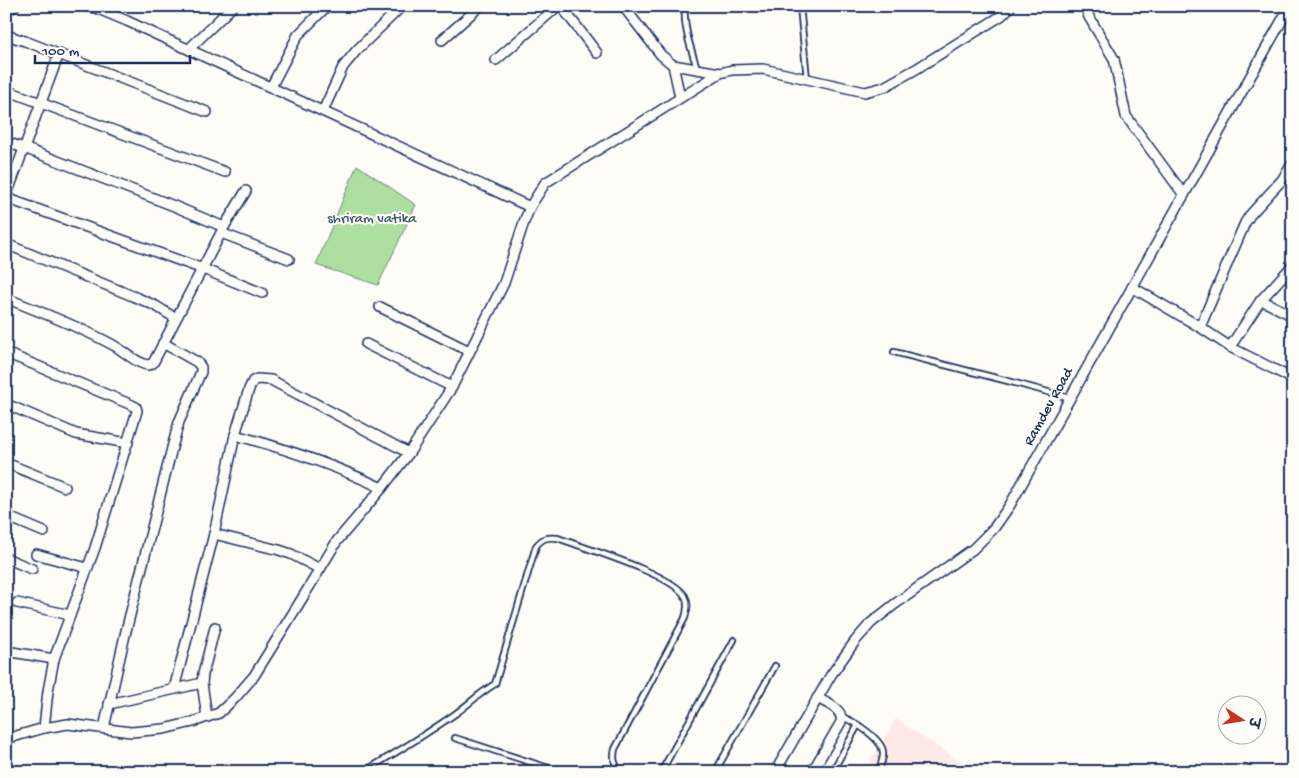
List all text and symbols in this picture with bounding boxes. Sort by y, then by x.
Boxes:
scale bar [35,32,190,64]
text: 100 m [41,43,80,61]
park label: shriram vatika [327,210,417,228]
street label: Ramdev Road [1020,364,1078,449]
north arrow [1216,696,1266,746]
text: उ [1243,714,1262,730]

